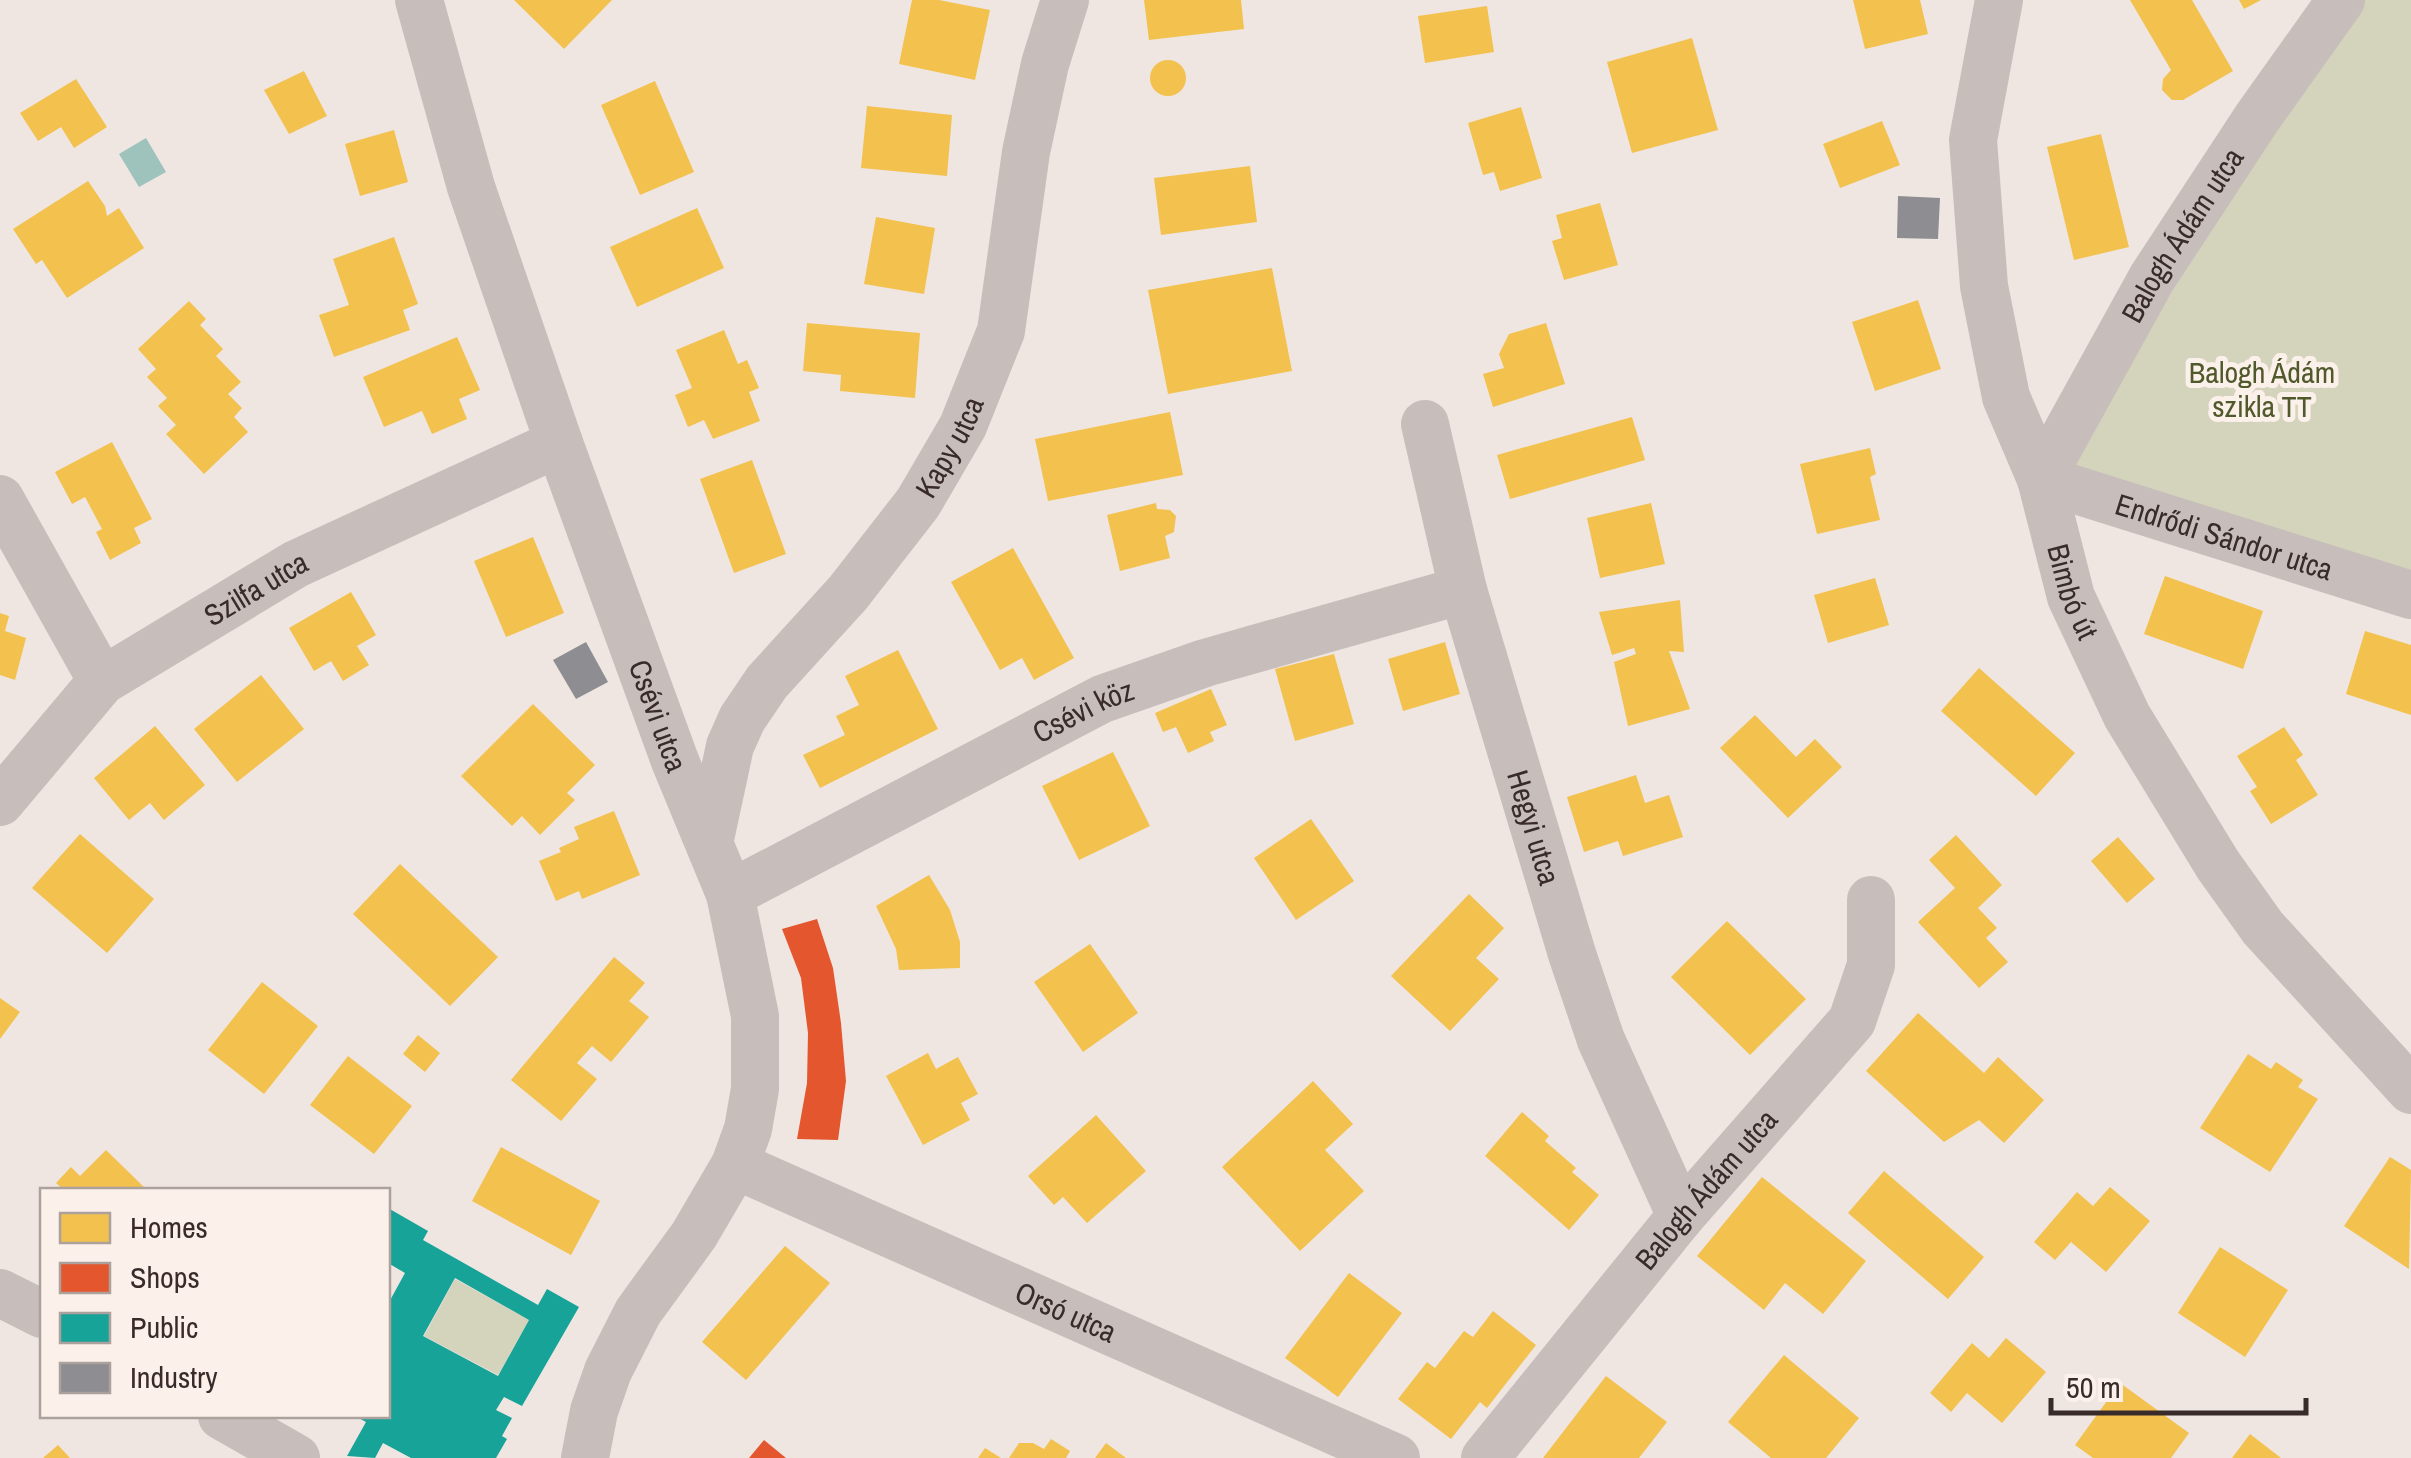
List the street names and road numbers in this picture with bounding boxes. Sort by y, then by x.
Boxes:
street label: Balogh Ádám utca [2112,139,2252,329]
street label: Kapy utca [906,391,993,505]
street label: Endrődi Sándor utca [2110,484,2338,589]
street label: Bimbó út [2038,540,2108,646]
street label: Szilfa utca [196,541,314,635]
street label: Csévi utca [620,654,697,778]
street label: Csévi köz [1025,670,1139,752]
street label: Hegyi utca [1498,765,1570,890]
street label: Balogh Ádám utca [1626,1100,1786,1278]
street label: Orsó utca [1009,1272,1123,1352]

